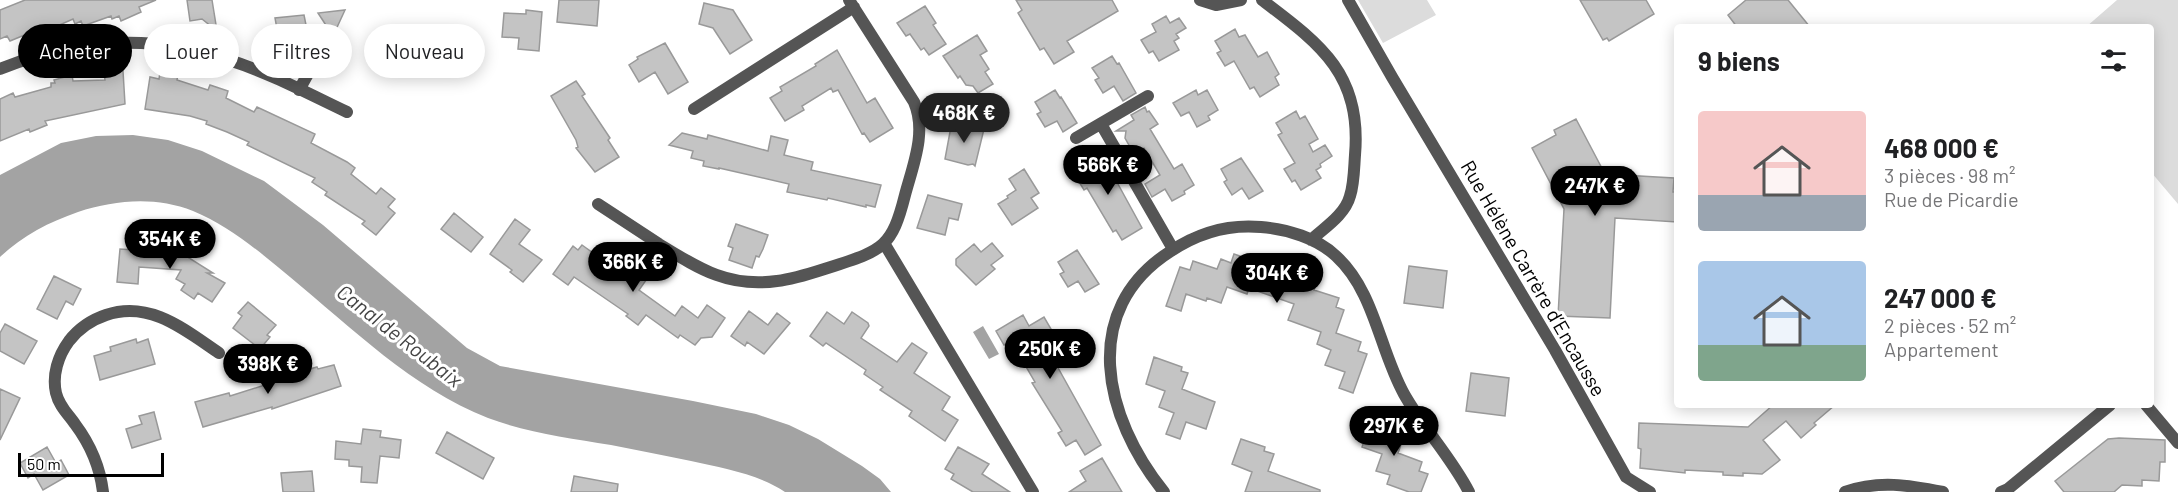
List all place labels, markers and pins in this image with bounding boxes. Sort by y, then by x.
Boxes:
pin: 468K € [915,93,1013,144]
pin: 566K € [1059,145,1157,196]
pin: 247K € [1546,166,1644,217]
pin: 354K € [121,219,219,270]
pin: 366K € [584,242,682,293]
pin: 304K € [1228,253,1326,304]
pin: 250K € [1001,329,1099,380]
pin: 398K € [219,344,317,395]
pin: 297K € [1345,406,1443,457]

